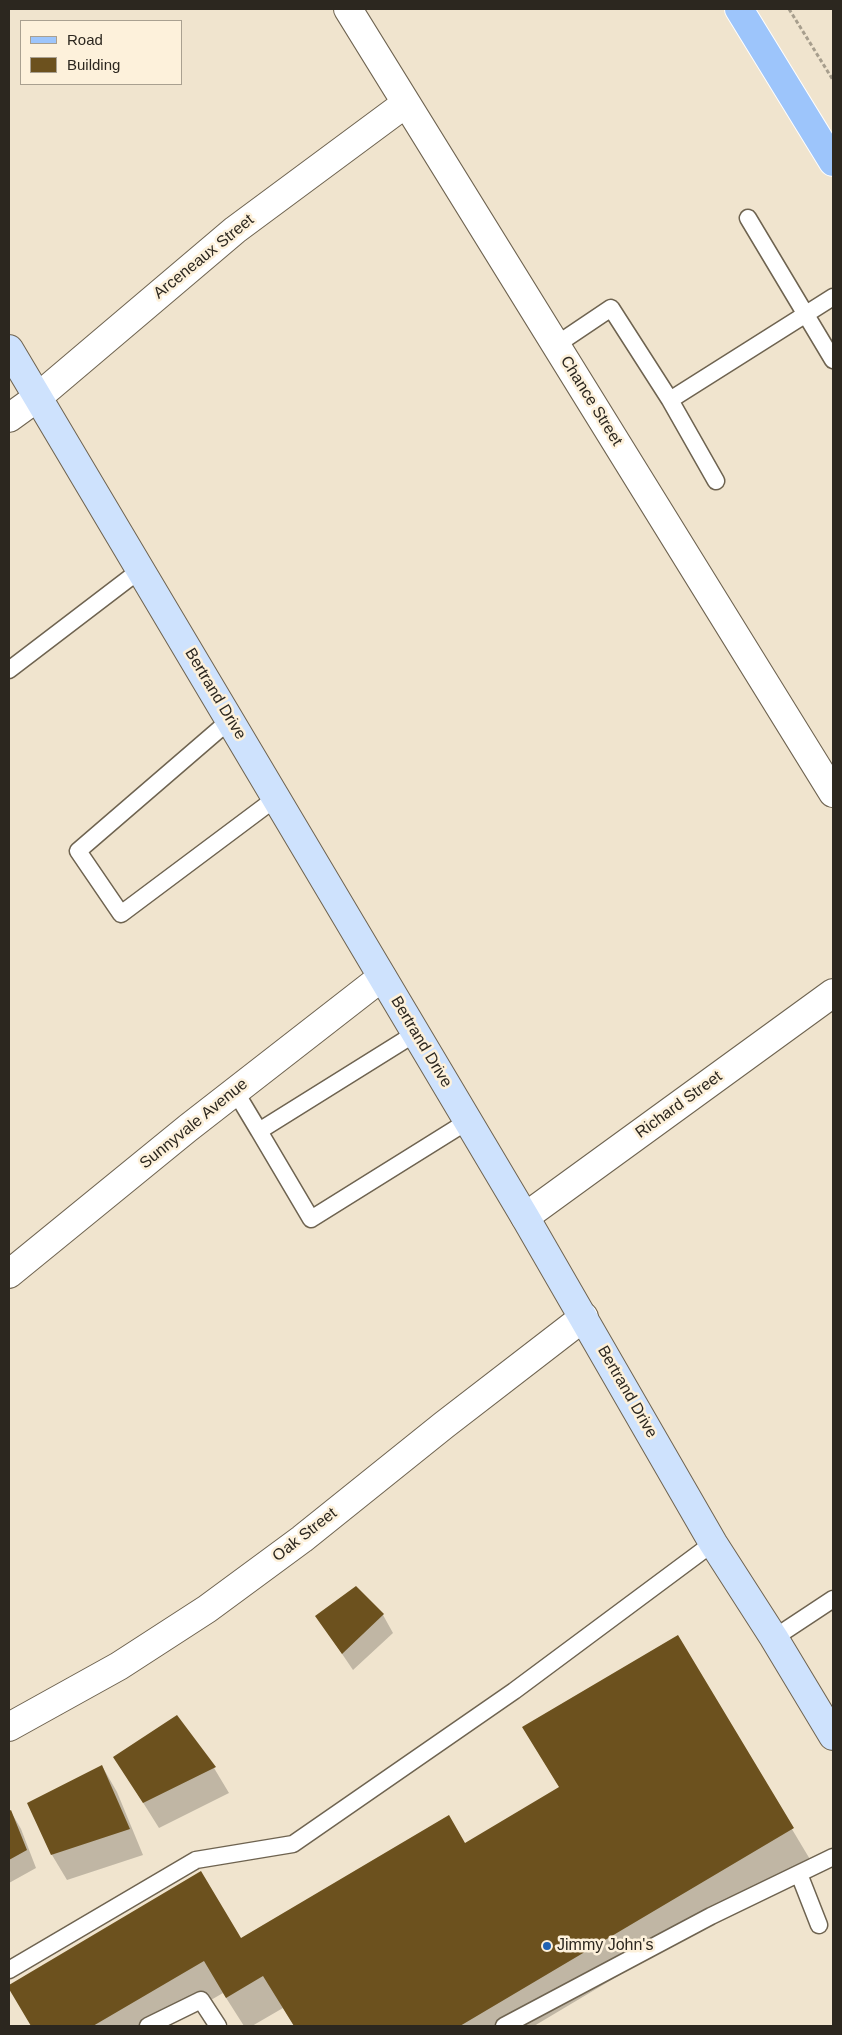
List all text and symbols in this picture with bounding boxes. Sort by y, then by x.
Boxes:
legend [20,20,182,85]
text: Road [67,31,103,48]
text: Building [67,56,120,73]
street label: Arceneaux Street [150,211,258,303]
street label: Chance Street [556,353,626,449]
street label: Bertrand Drive [180,645,250,743]
street label: Bertrand Drive [386,993,456,1091]
street label: Richard Street [632,1067,726,1143]
street label: Sunnyvale Avenue [136,1075,252,1173]
street label: Bertrand Drive [593,1343,661,1441]
street label: Oak Street [269,1504,341,1566]
place label: Jimmy John's [557,1936,653,1956]
marker: Jimmy John's [541,1940,553,1952]

